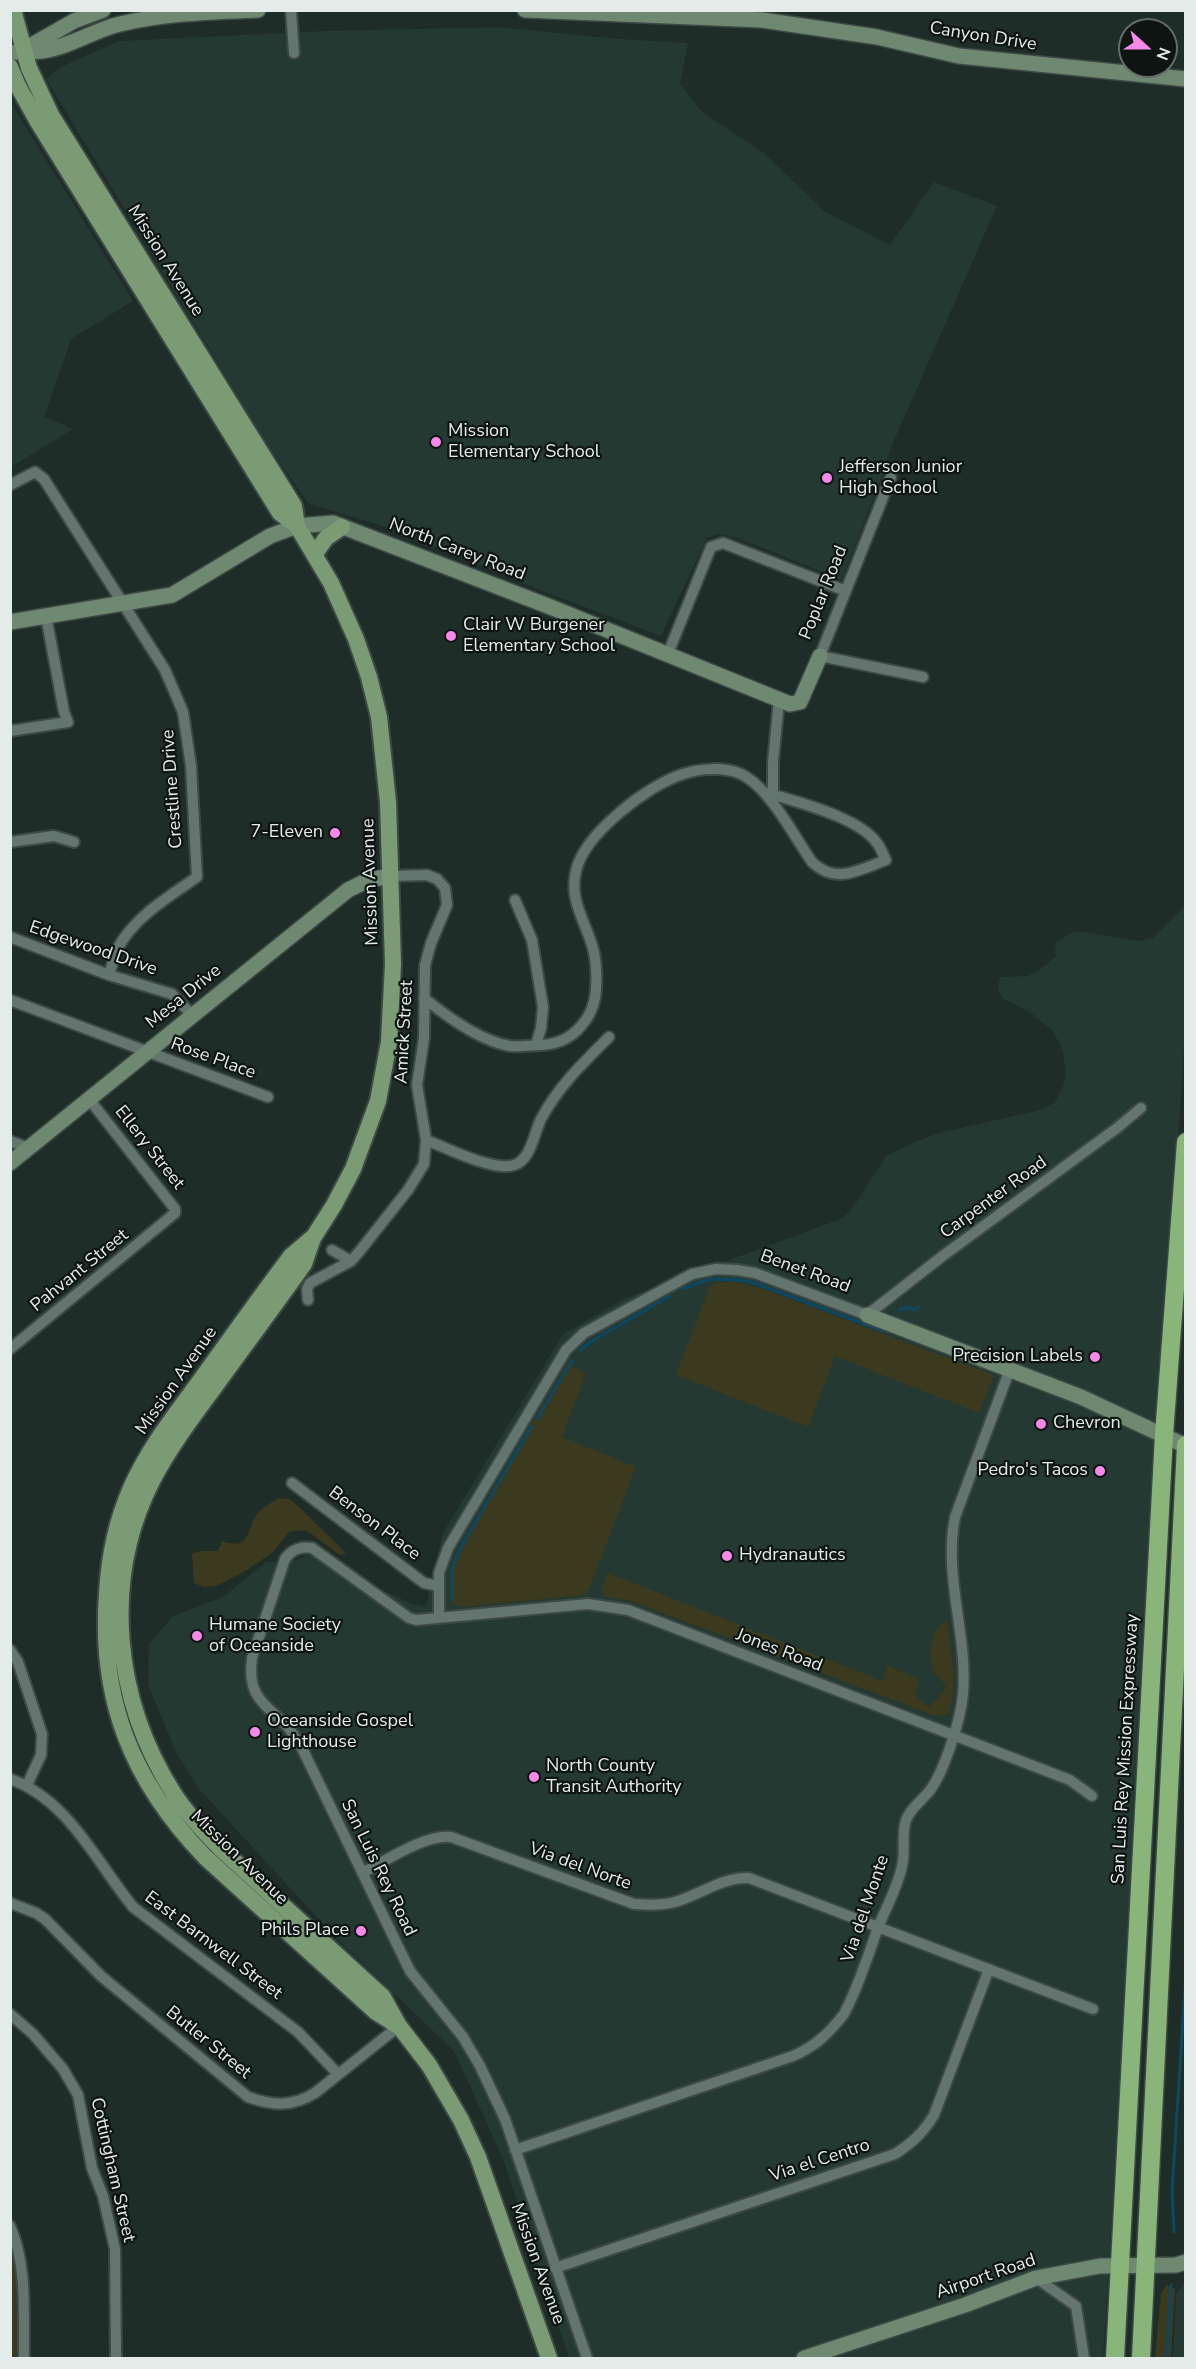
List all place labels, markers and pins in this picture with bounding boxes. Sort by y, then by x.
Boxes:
place label: Mission Elementary School [448,421,600,464]
marker: Mission Elementary School [429,435,443,449]
place label: Jefferson Junior High School [839,457,962,500]
marker: Jefferson Junior High School [820,471,834,485]
place label: Clair W Burgener Elementary School [463,615,615,658]
marker: Clair W Burgener Elementary School [444,629,458,643]
place label: 7-Eleven [250,822,323,844]
marker: 7-Eleven [328,826,342,840]
place label: Precision Labels [952,1346,1083,1368]
marker: Precision Labels [1088,1350,1102,1364]
place label: Chevron [1053,1413,1121,1435]
marker: Chevron [1034,1417,1048,1431]
place label: Pedro's Tacos [978,1460,1088,1482]
marker: Pedro's Tacos [1093,1464,1107,1478]
place label: Hydranautics [739,1545,846,1567]
marker: Hydranautics [720,1549,734,1563]
place label: Humane Society of Oceanside [209,1615,341,1658]
marker: Humane Society of Oceanside [190,1629,204,1643]
place label: Oceanside Gospel Lighthouse [267,1711,413,1754]
marker: Oceanside Gospel Lighthouse [248,1725,262,1739]
place label: North County Transit Authority [546,1756,681,1798]
marker: North County Transit Authority [527,1770,541,1784]
place label: Phils Place [261,1920,349,1942]
marker: Phils Place [354,1924,368,1938]

